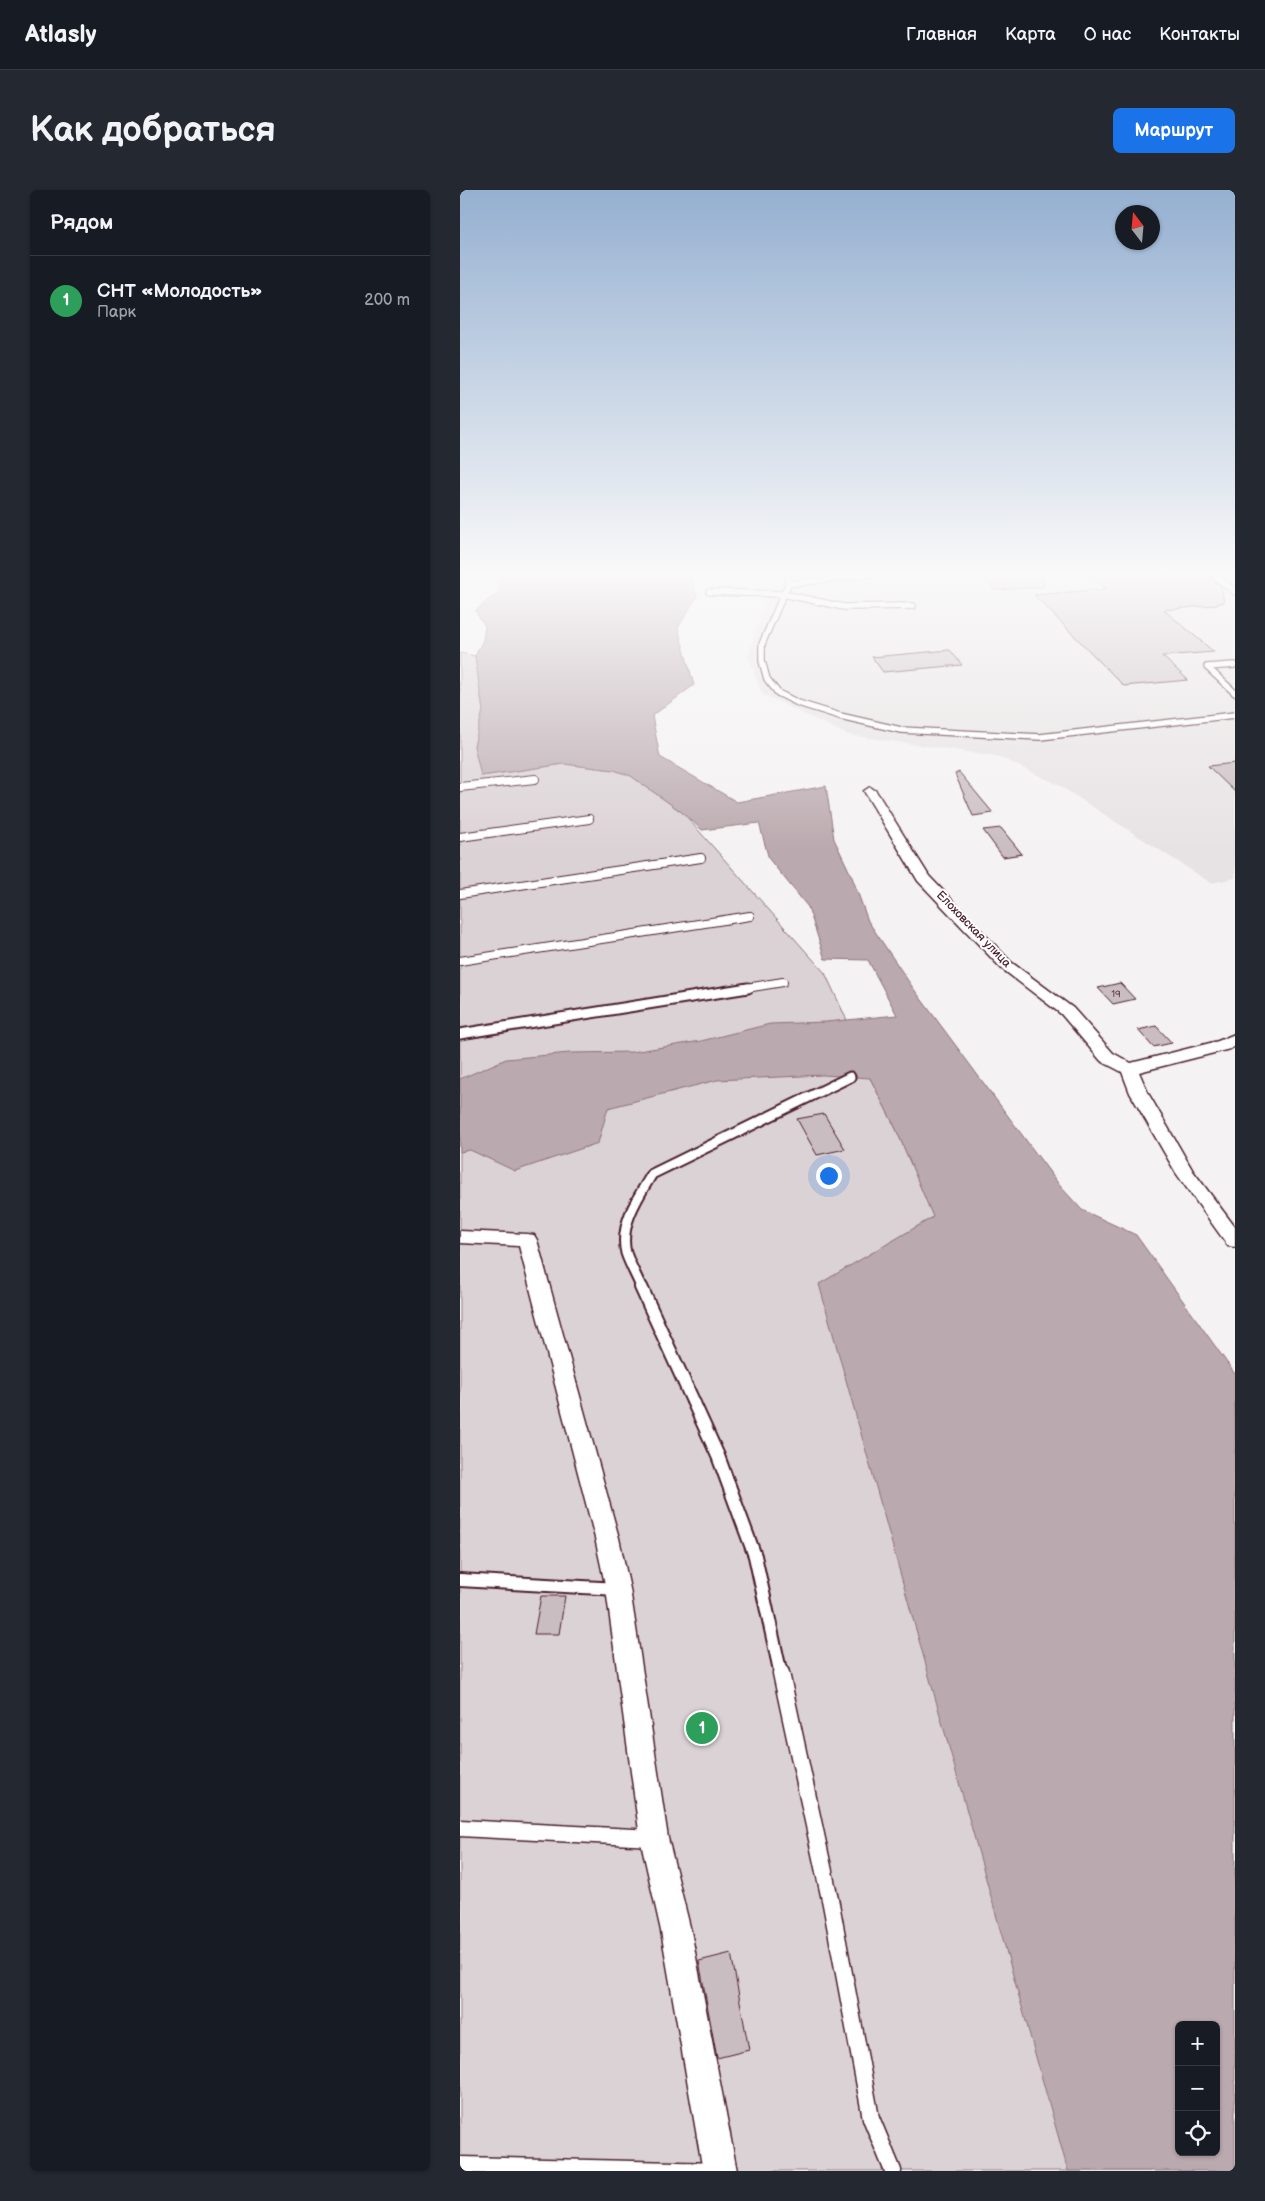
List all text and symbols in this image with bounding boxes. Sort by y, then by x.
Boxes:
text: Atlasly [25,20,96,49]
text: Главная [906,24,977,45]
text: Карта [1005,24,1056,45]
text: О нас [1084,24,1131,45]
text: Контакты [1159,24,1240,45]
button: Маршрут [1113,108,1235,153]
text: Как добраться [30,109,276,152]
north arrow [1115,205,1160,250]
text: Рядом [50,210,113,235]
text: СНТ «Молодость» [97,280,263,303]
text: 1 [63,291,69,310]
text: 200 m [364,291,410,310]
text: Парк [97,303,136,322]
street label: Елоховская улица [933,888,1014,971]
house number: 19 [1111,988,1121,1000]
your location [816,1163,842,1189]
pin: 1 [686,1709,718,1747]
map controls [1175,2021,1220,2156]
button: + [1175,2021,1220,2066]
button: − [1175,2066,1220,2111]
button: locate [1175,2111,1220,2156]

